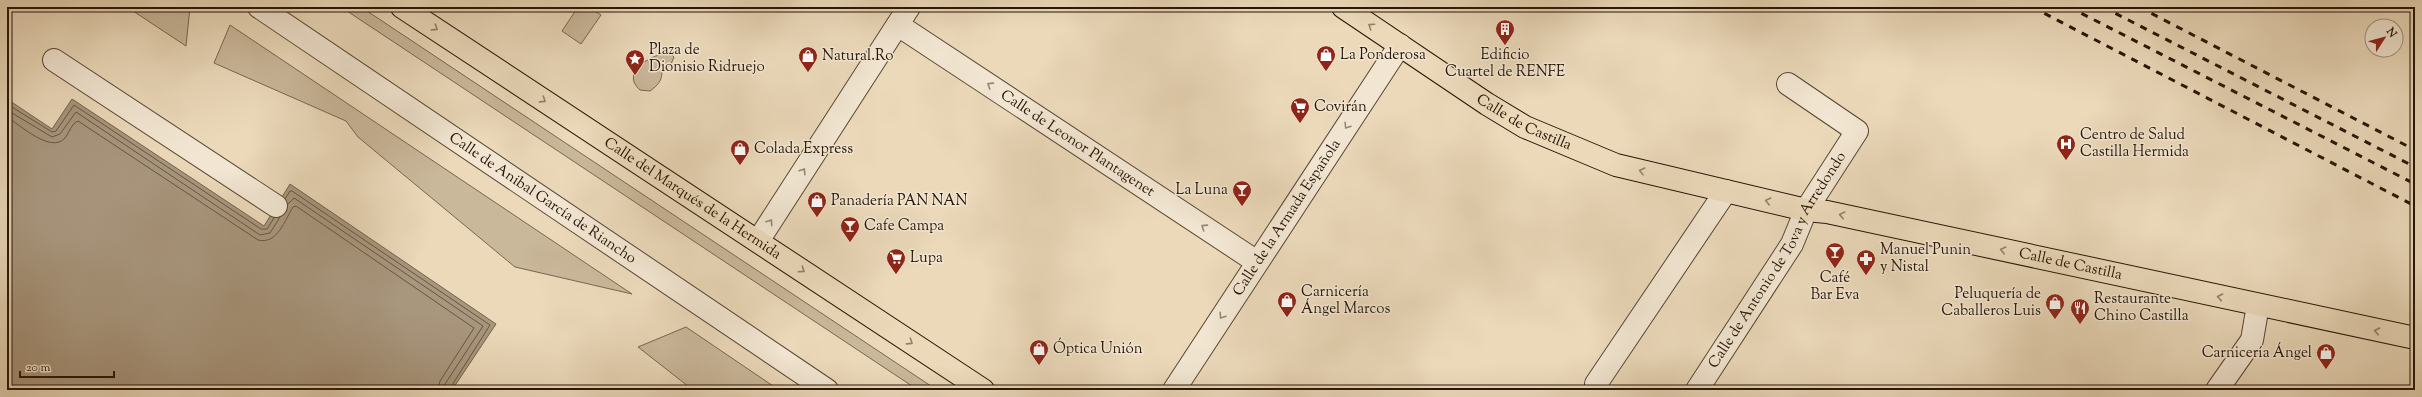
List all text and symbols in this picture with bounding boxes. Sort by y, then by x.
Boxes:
building icon: Edificio Cuartel de RENFE [1494,18,1516,46]
north arrow [2364,18,2404,58]
one-way arrow [431,24,438,31]
one-way arrow [1369,24,1376,31]
text: N [2382,24,2400,41]
place label: Plaza de Dionisio Ridruejo [649,40,765,78]
shop icon: La Ponderosa [1315,44,1337,72]
shop icon: Natural.Ro [797,45,819,73]
place label: La Ponderosa [1340,45,1426,66]
place label: Edificio Cuartel de RENFE [1445,45,1565,83]
place label: Natural.Ro [822,46,893,67]
place icon: Plaza de Dionisio Ridruejo [624,48,646,76]
one-way arrow [987,83,994,90]
street label: Calle de Leonor Plantagenet [996,85,1159,202]
street label: Calle de Castilla [1472,89,1575,156]
one-way arrow [539,95,546,102]
supermarket icon: Covirán [1289,96,1311,124]
place label: Covirán [1314,97,1367,118]
one-way arrow [1344,121,1351,128]
place label: Centro de Salud Castilla Hermida [2080,125,2189,163]
street label: Calle de Anibal García de Riancho [445,127,641,269]
street label: Calle del Marqués de la Hermida [600,132,785,265]
hospital icon: Centro de Salud Castilla Hermida [2055,133,2077,161]
street label: Calle de la Armada Española [1228,135,1346,300]
shop icon: Colada Express [729,138,751,166]
place label: Colada Express [754,139,853,160]
street label: Calle de Antonio de Tova y Arredondo [1703,148,1851,373]
one-way arrow [1638,167,1645,176]
one-way arrow [799,168,806,175]
bar icon: La Luna [1231,179,1253,207]
place label: La Luna [1175,180,1228,201]
shop icon: Panadería PAN NAN [806,190,828,218]
place label: Panadería PAN NAN [831,191,967,212]
one-way arrow [1765,198,1771,206]
one-way arrow [1839,212,1845,220]
bar icon: Cafe Campa [839,215,861,243]
place label: Cafe Campa [864,216,944,237]
one-way arrow [765,219,773,226]
one-way arrow [1201,224,1208,231]
place label: Manuel Punin y Nistal [1880,240,1971,278]
bar icon: Café Bar Eva [1824,241,1846,269]
street label: Calle de Castilla [2017,243,2124,285]
supermarket icon: Lupa [885,247,907,275]
one-way arrow [2000,247,2006,255]
place label: Lupa [910,248,943,269]
pharmacy icon: Manuel Punin y Nistal [1855,248,1877,276]
one-way arrow [798,265,805,273]
place label: Café Bar Eva [1811,268,1859,306]
place label: Carnicería Ángel Marcos [1301,282,1391,320]
place label: Peluquería de Caballeros Luis [1941,284,2041,322]
place label: Restaurante Chino Castilla [2094,289,2189,327]
shop icon: Carnicería Ángel Marcos [1276,290,1298,318]
shop icon: Peluquería de Caballeros Luis [2044,292,2066,320]
one-way arrow [2217,293,2223,301]
restaurant icon: Restaurante Chino Castilla [2069,297,2091,325]
one-way arrow [1220,312,1227,319]
one-way arrow [2373,327,2380,335]
one-way arrow [906,337,913,345]
place label: Óptica Unión [1053,337,1143,360]
shop icon: Óptica Unión [1028,338,1050,366]
place label: Carnicería Ángel [2202,342,2312,364]
shop icon: Carnicería Ángel [2315,342,2337,370]
scale bar [20,353,114,379]
text: 20 m [26,359,51,377]

